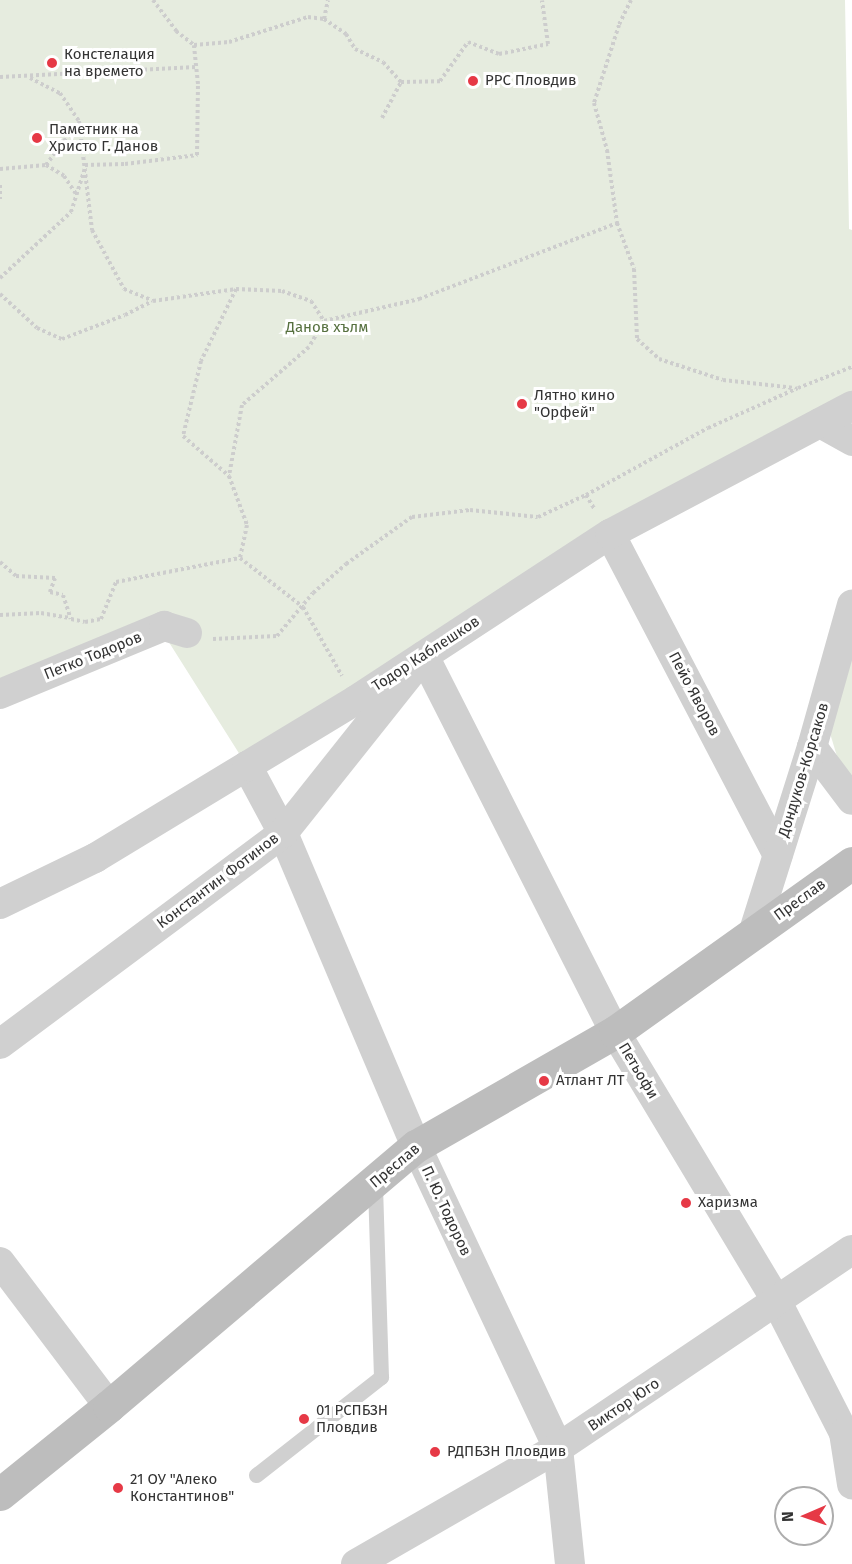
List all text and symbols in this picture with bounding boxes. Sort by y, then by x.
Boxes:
place label: Констелация на времето [64,45,155,80]
marker: Констелация на времето [45,56,59,70]
place label: РРС Пловдив [485,72,576,90]
marker: РРС Пловдив [466,74,480,88]
place label: Паметник на Христо Г. Данов [49,120,158,155]
marker: Паметник на Христо Г. Данов [30,131,44,145]
park label: Данов хълм [286,319,368,337]
place label: Лятно кино "Орфей" [534,386,615,421]
marker: Лятно кино "Орфей" [515,397,529,411]
street label: Тодор Каблешков [369,613,483,695]
street label: Петко Тодоров [41,628,145,684]
street label: Пейо Яворов [664,649,724,739]
street label: Дондуков-Корсаков [775,701,833,839]
street label: Константин Фотинов [154,829,282,933]
street label: Преслав [771,875,829,925]
street label: Петьофи [614,1040,662,1102]
place label: Атлант ЛТ [556,1072,625,1090]
marker: Атлант ЛТ [537,1074,551,1088]
street label: Преслав [366,1140,424,1192]
street label: П. Ю. Тодоров [417,1163,475,1259]
place label: Харизма [698,1194,758,1212]
marker: Харизма [679,1196,693,1210]
street label: Виктор Юго [585,1375,663,1435]
place label: 01 РСПБЗН Пловдив [316,1401,388,1436]
marker: 01 РСПБЗН Пловдив [297,1412,311,1426]
place label: РДПБЗН Пловдив [447,1443,566,1461]
marker: РДПБЗН Пловдив [428,1445,442,1459]
place label: 21 ОУ "Алеко Константинов" [130,1470,234,1505]
marker: 21 ОУ "Алеко Константинов" [111,1481,125,1495]
north arrow [774,1486,834,1546]
text: N [778,1511,797,1522]

